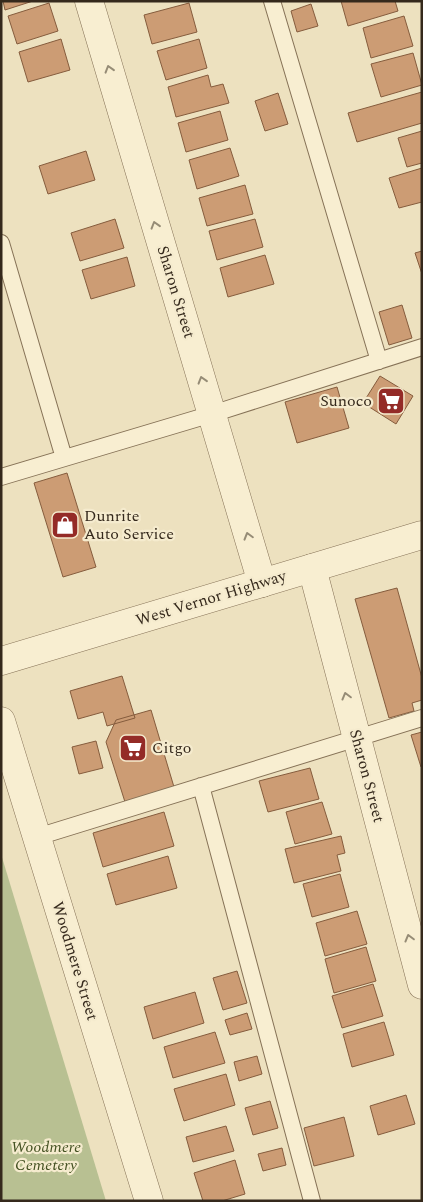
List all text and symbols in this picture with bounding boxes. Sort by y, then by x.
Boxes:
one-way arrow [105,65,115,74]
one-way arrow [151,221,161,229]
street label: Sharon Street [151,243,202,342]
one-way arrow [197,377,207,385]
supermarket icon: Sunoco [376,386,406,416]
place label: Sunoco [320,389,372,413]
place label: Dunrite Auto Service [84,504,174,546]
shop icon: Dunrite Auto Service [50,510,80,540]
one-way arrow [243,533,253,541]
street label: West Vernor Highway [133,563,290,632]
one-way arrow [341,692,352,701]
street label: Sharon Street [343,727,391,826]
supermarket icon: Citgo [118,733,148,763]
place label: Citgo [152,736,192,760]
street label: Woodmere Street [45,899,105,1024]
one-way arrow [405,934,415,942]
park label: Woodmere Cemetery [11,1135,81,1177]

